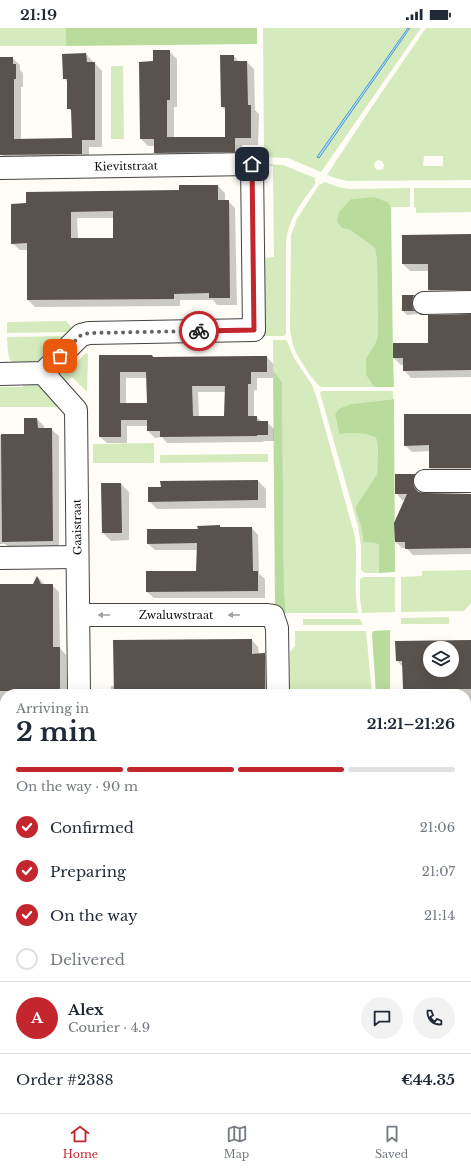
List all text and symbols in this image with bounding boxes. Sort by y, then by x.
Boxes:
text: 21:19 [20,5,57,24]
pin [235,147,269,181]
icon: home [241,153,263,175]
street label: Kievitstraat [94,158,159,174]
courier [179,311,219,351]
icon: bike [188,320,210,342]
pin [43,339,77,373]
icon: bag [49,345,71,367]
street label: Gaaistraat [69,498,84,555]
street label: Zwaluwstraat [139,608,214,622]
one-way arrow [97,612,110,618]
one-way arrow [227,612,240,618]
map controls [423,641,459,677]
button: layers [423,641,459,677]
text: Arriving in [16,700,89,717]
text: 21:21–21:26 [367,714,455,733]
text: 2 min [16,716,97,748]
text: On the way · 90 m [16,778,138,795]
icon: check [16,816,38,838]
text: Confirmed [50,818,134,837]
text: 21:06 [420,819,455,836]
icon: check [16,860,38,882]
text: Preparing [50,862,126,881]
text: 21:07 [422,863,455,880]
icon: check [16,904,38,926]
text: On the way [50,906,138,925]
text: 21:14 [424,907,455,924]
text: Delivered [50,950,125,969]
button: chat [361,997,403,1039]
button: phone [413,997,455,1039]
text: Alex [68,1000,104,1019]
text: A [31,1008,43,1027]
text: Courier · 4.9 [68,1019,150,1036]
text: Order #2388 [16,1070,114,1089]
text: €44.35 [401,1070,455,1089]
tab: Home [63,1123,98,1161]
tab: Map [224,1123,249,1161]
tab: Saved [375,1123,408,1161]

